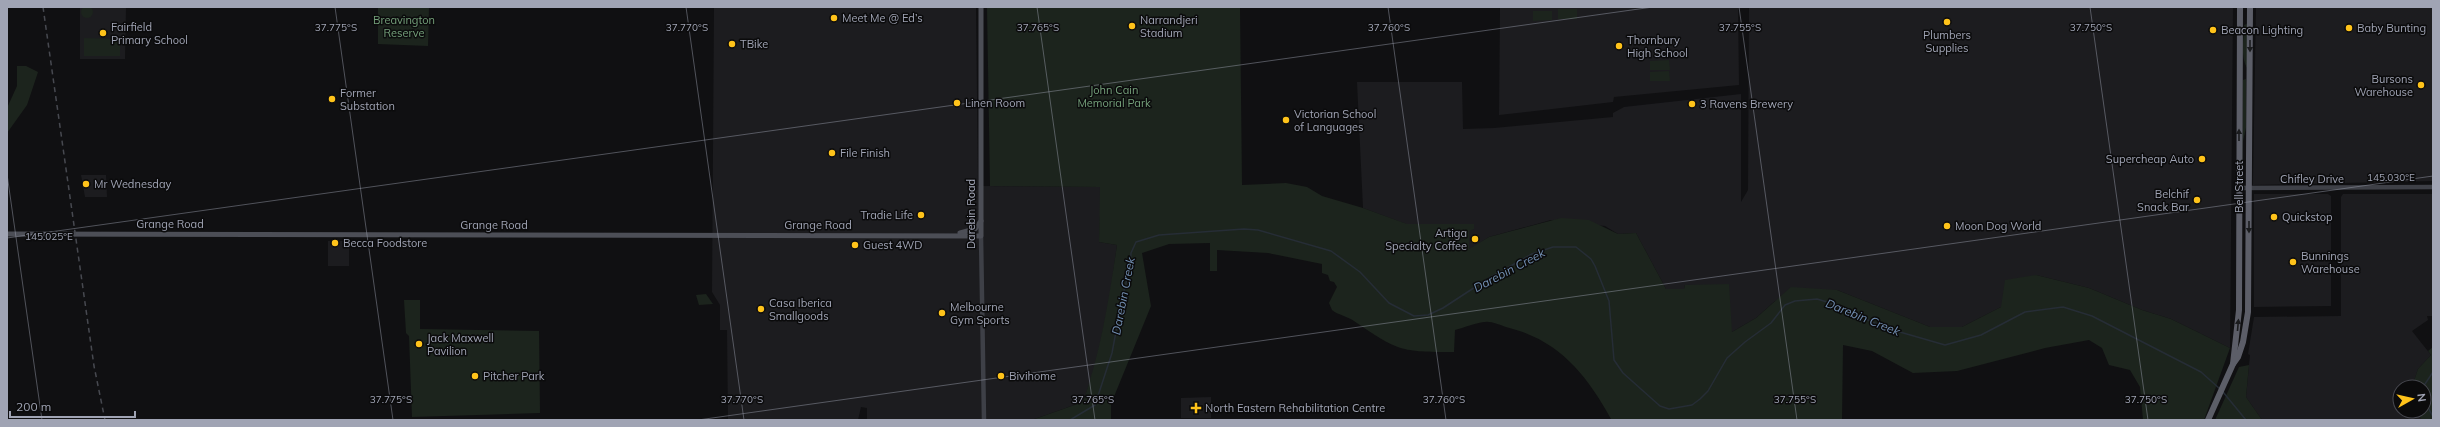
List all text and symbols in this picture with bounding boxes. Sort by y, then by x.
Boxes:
place label: Meet Me @ Ed’s [842,11,923,25]
park label: Breavington Reserve [373,13,435,40]
marker: Meet Me @ Ed’s [829,13,839,23]
place label: Narrandjeri Stadium [1140,13,1198,40]
marker: Plumbers Supplies [1942,17,1952,27]
place label: Fairfield Primary School [111,20,188,47]
text: 37.775°S [315,21,357,34]
text: 37.770°S [666,21,708,34]
text: 37.765°S [1017,21,1059,34]
marker: Narrandjeri Stadium [1127,21,1137,31]
text: 37.760°S [1368,21,1410,34]
text: 37.755°S [1719,21,1761,34]
text: 37.750°S [2070,21,2112,34]
place label: Baby Bunting [2357,21,2426,35]
place label: Beacon Lighting [2221,23,2303,37]
marker: Baby Bunting [2344,23,2354,33]
marker: Beacon Lighting [2208,25,2218,35]
marker: Fairfield Primary School [98,28,108,38]
place label: Plumbers Supplies [1923,28,1971,55]
place label: Thornbury High School [1627,33,1688,60]
place label: TBike [740,37,768,51]
marker: TBike [727,39,737,49]
one-way arrow [2247,40,2253,53]
marker: Thornbury High School [1614,41,1624,51]
place label: Bursons Warehouse [2354,72,2413,99]
marker: Bursons Warehouse [2416,80,2426,90]
park label: John Cain Memorial Park [1077,83,1151,110]
place label: Former Substation [340,86,395,113]
marker: Former Substation [327,94,337,104]
place label: Linen Room [965,96,1025,110]
place label: 3 Ravens Brewery [1700,97,1793,111]
marker: Linen Room [952,98,962,108]
marker: 3 Ravens Brewery [1687,99,1697,109]
place label: Victorian School of Languages [1294,107,1376,134]
marker: Victorian School of Languages [1281,115,1291,125]
one-way arrow [2236,128,2242,141]
place label: File Finish [840,146,890,160]
marker: File Finish [827,148,837,158]
place label: Supercheap Auto [2106,152,2194,166]
marker: Supercheap Auto [2197,154,2207,164]
street label: Bell Street [2232,161,2246,213]
text: 145.030°E [2367,171,2415,184]
street label: Chifley Drive [2280,172,2344,186]
place label: Mr Wednesday [94,177,172,191]
marker: Mr Wednesday [81,179,91,189]
street label: Darebin Road [964,179,978,249]
place label: Belchif Snack Bar [2137,187,2189,214]
marker: Belchif Snack Bar [2192,195,2202,205]
place label: Tradie Life [860,208,913,222]
marker: Tradie Life [916,210,926,220]
place label: Quickstop [2282,210,2333,224]
marker: Quickstop [2269,212,2279,222]
street label: Grange Road [136,217,204,231]
street label: Grange Road [460,218,528,232]
street label: Grange Road [784,218,852,232]
place label: Moon Dog World [1955,219,2041,233]
marker: Moon Dog World [1942,221,1952,231]
one-way arrow [2246,221,2252,234]
place label: Artiga Specialty Coffee [1385,226,1467,253]
text: 145.025°E [25,230,73,243]
marker: Artiga Specialty Coffee [1470,234,1480,244]
place label: Becca Foodstore [343,236,427,250]
marker: Becca Foodstore [330,238,340,248]
place label: Guest 4WD [863,238,923,252]
marker: Guest 4WD [850,240,860,250]
water label: Darebin Creek [1471,244,1548,295]
place label: Bunnings Warehouse [2301,249,2360,276]
water label: Darebin Creek [1108,255,1138,336]
marker: Bunnings Warehouse [2288,257,2298,267]
water label: Darebin Creek [1824,295,1903,339]
place label: Casa Iberica Smallgoods [769,296,832,323]
place label: Melbourne Gym Sports [950,300,1010,327]
marker: Casa Iberica Smallgoods [756,304,766,314]
marker: Melbourne Gym Sports [937,308,947,318]
one-way arrow [2234,319,2241,331]
place label: Jack Maxwell Pavilion [427,331,494,358]
marker: Jack Maxwell Pavilion [414,339,424,349]
place label: Pitcher Park [483,369,545,383]
place label: Bivihome [1009,369,1056,383]
marker: Pitcher Park [470,371,480,381]
marker: Bivihome [996,371,1006,381]
north arrow [2392,379,2432,419]
scale bar [10,393,135,419]
text: 37.775°S [370,393,412,406]
text: 37.770°S [721,393,763,406]
text: 37.765°S [1072,393,1114,406]
text: 37.760°S [1423,393,1465,406]
text: 37.755°S [1774,393,1816,406]
text: 37.750°S [2125,393,2167,406]
text: N [2414,393,2429,403]
text: 200 m [16,399,51,414]
place label: North Eastern Rehabilitation Centre [1205,401,1385,415]
marker: North Eastern Rehabilitation Centre [1190,402,1202,414]

